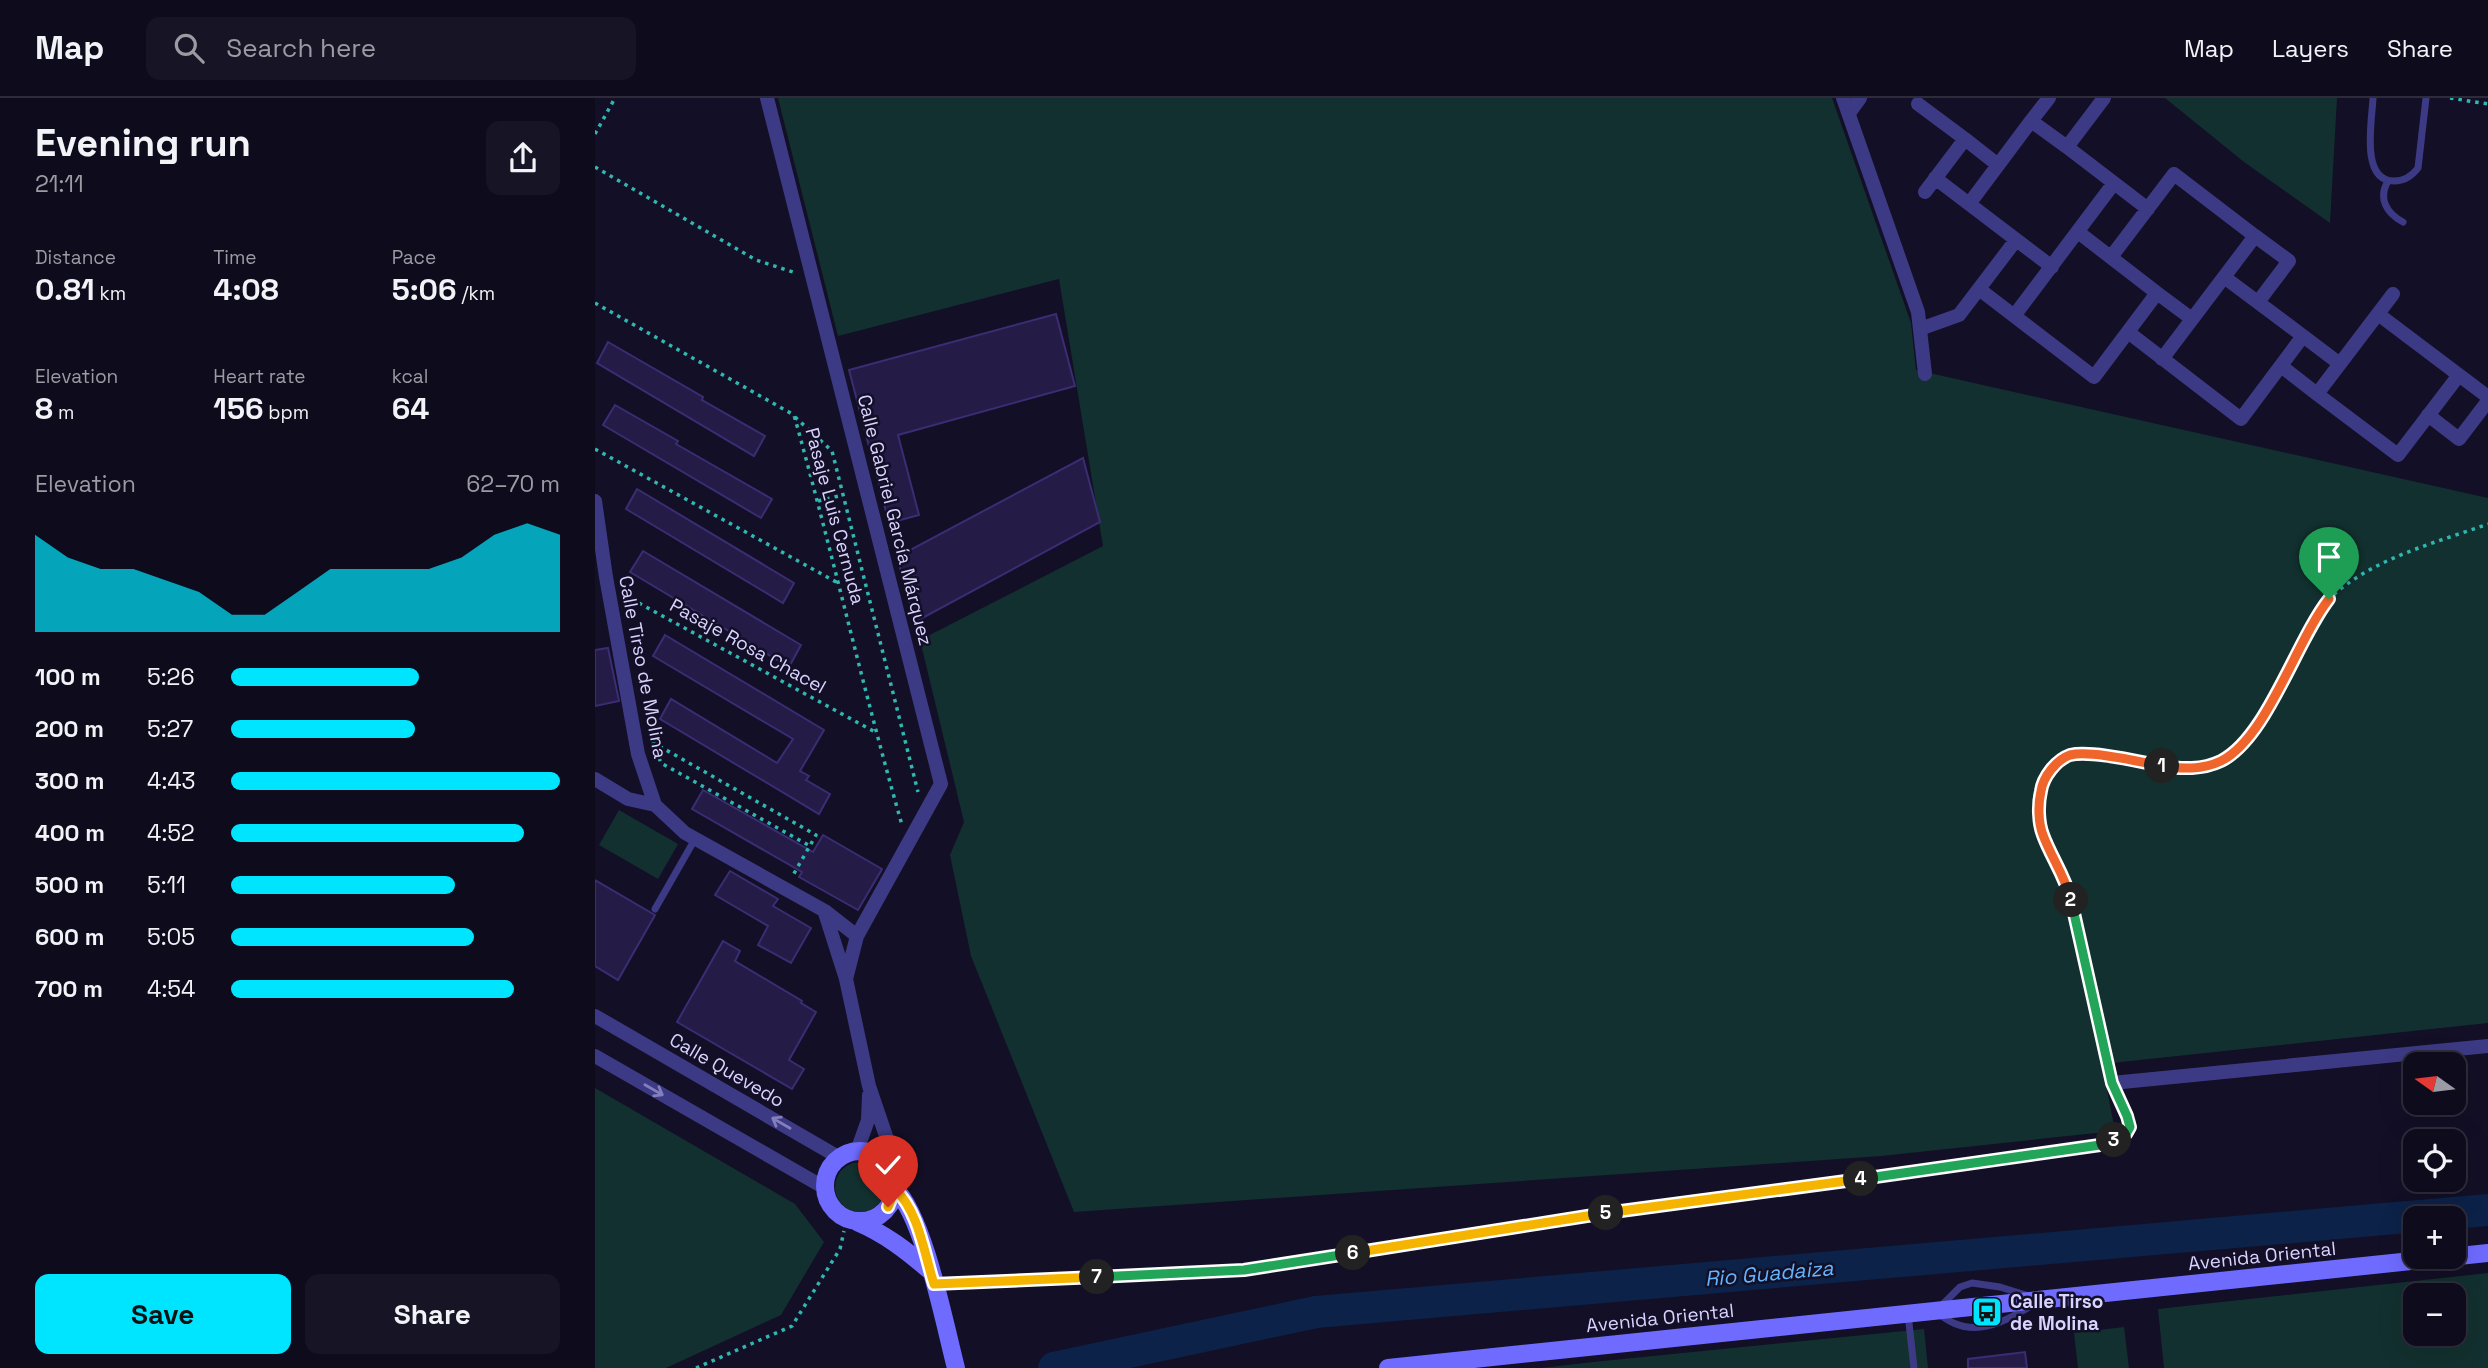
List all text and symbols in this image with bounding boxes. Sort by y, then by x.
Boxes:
search box [146,17,636,80]
text: Map [35,27,104,69]
icon: search [170,29,208,67]
text: Search here [226,31,376,65]
text: Map [2184,33,2234,64]
text: Layers [2272,33,2349,64]
text: Share [2387,33,2453,64]
text: Evening run [35,119,251,167]
button: share [486,121,560,195]
text: 21:11 [35,169,84,199]
text: Distance [35,245,116,270]
text: Time [213,245,257,270]
text: Pace [392,245,436,270]
text: 0.81 [35,270,95,309]
text: 4:08 [213,270,279,309]
text: 5:06 [392,270,457,309]
text: km [95,281,126,306]
text: /km [457,281,495,306]
text: Elevation [35,364,118,389]
text: Heart rate [213,364,306,389]
text: kcal [392,364,428,389]
text: 8 [35,389,53,428]
text: 156 [213,389,263,428]
text: 64 [392,389,429,428]
street label: Calle Gabriel García Márquez [852,392,938,648]
text: m [53,400,74,425]
text: bpm [263,400,309,425]
street label: Pasaje Luis Cernuda [799,425,871,607]
text: Elevation [35,469,136,499]
text: 62–70 m [466,469,560,499]
pin [2299,527,2359,599]
icon: arrive [2310,538,2348,576]
street label: Calle Tirso de Molina [613,573,673,761]
street label: Pasaje Rosa Chacel [665,593,831,699]
text: 100 m [35,662,101,692]
text: 5:26 [147,662,195,692]
text: 200 m [35,714,104,744]
text: 5:27 [147,714,193,744]
pin: 1 [2145,748,2179,784]
text: 1 [2157,753,2166,778]
text: 300 m [35,766,104,796]
text: 4:43 [147,766,195,796]
text: 400 m [35,818,105,848]
text: 4:52 [147,818,195,848]
text: 500 m [35,870,104,900]
text: 5:11 [147,870,186,900]
pin: 2 [2053,882,2089,918]
text: 2 [2065,887,2076,912]
text: 600 m [35,922,105,952]
text: 5:05 [147,922,195,952]
text: 700 m [35,974,103,1004]
text: 4:54 [147,974,195,1004]
street label: Calle Quevedo [665,1027,789,1113]
north arrow [2403,1052,2466,1115]
map controls [2403,1052,2466,1346]
one-way arrow [644,1083,664,1097]
one-way arrow [771,1116,791,1130]
pin: 3 [2097,1122,2131,1158]
text: 3 [2108,1127,2119,1152]
button: locate [2403,1129,2466,1192]
pin [858,1135,918,1207]
icon: check [869,1146,907,1184]
pin: 4 [1843,1162,1879,1196]
text: 4 [1854,1166,1867,1191]
pin: 5 [1588,1196,1623,1230]
text: 5 [1600,1200,1611,1225]
button: + [2403,1206,2466,1269]
pin: 6 [1335,1236,1371,1270]
street label: Avenida Oriental [2187,1236,2337,1276]
text: 6 [1347,1240,1358,1265]
water label: Rio Guadaiza [1704,1254,1835,1292]
pin: 7 [1079,1260,1115,1294]
text: 7 [1091,1264,1102,1289]
button: Save [35,1274,291,1354]
button: Share [305,1274,560,1354]
button: − [2403,1283,2466,1346]
place label: Calle Tirso de Molina [2010,1289,2103,1336]
bus stop icon: Calle Tirso de Molina [1970,1295,2004,1329]
street label: Avenida Oriental [1585,1298,1735,1338]

